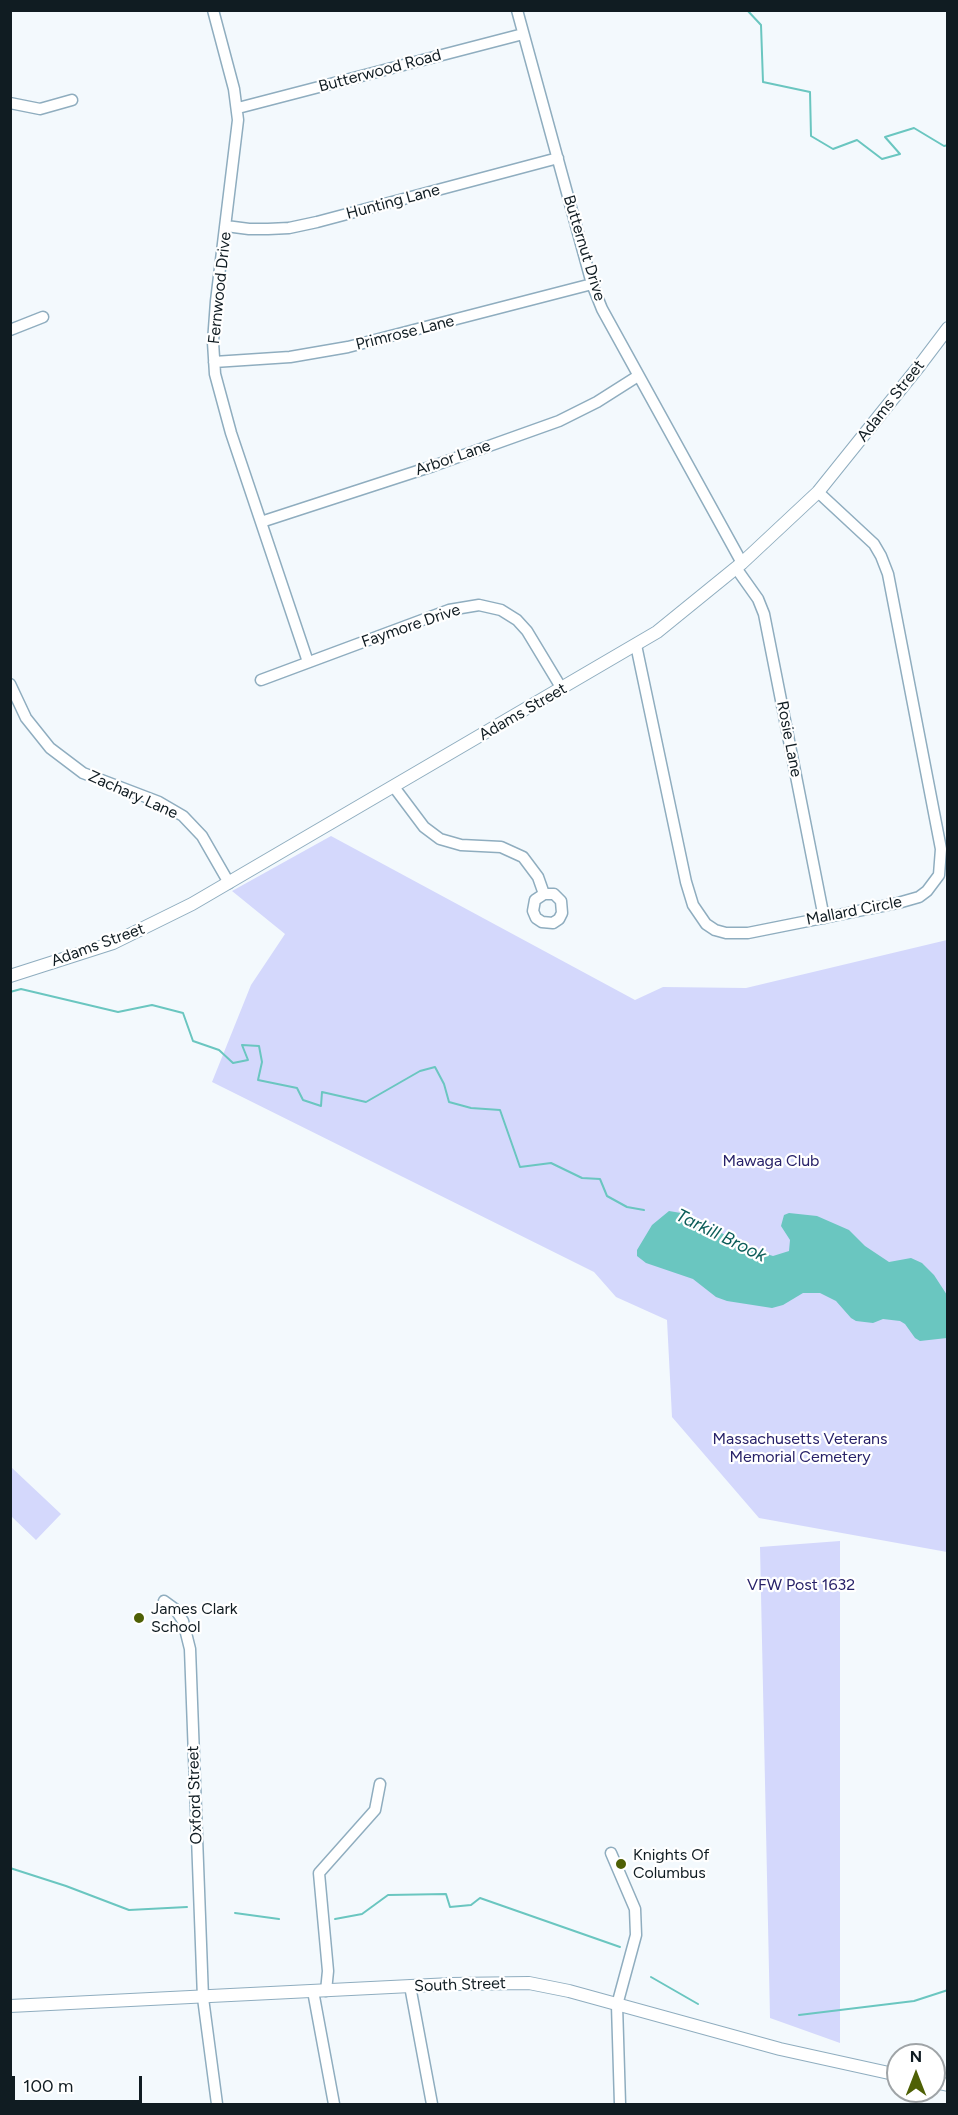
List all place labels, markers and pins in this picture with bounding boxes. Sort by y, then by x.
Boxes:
place label: James Clark School [151,1599,238,1637]
marker: James Clark School [132,1611,146,1625]
place label: Knights Of Columbus [633,1845,709,1883]
marker: Knights Of Columbus [614,1857,628,1871]

